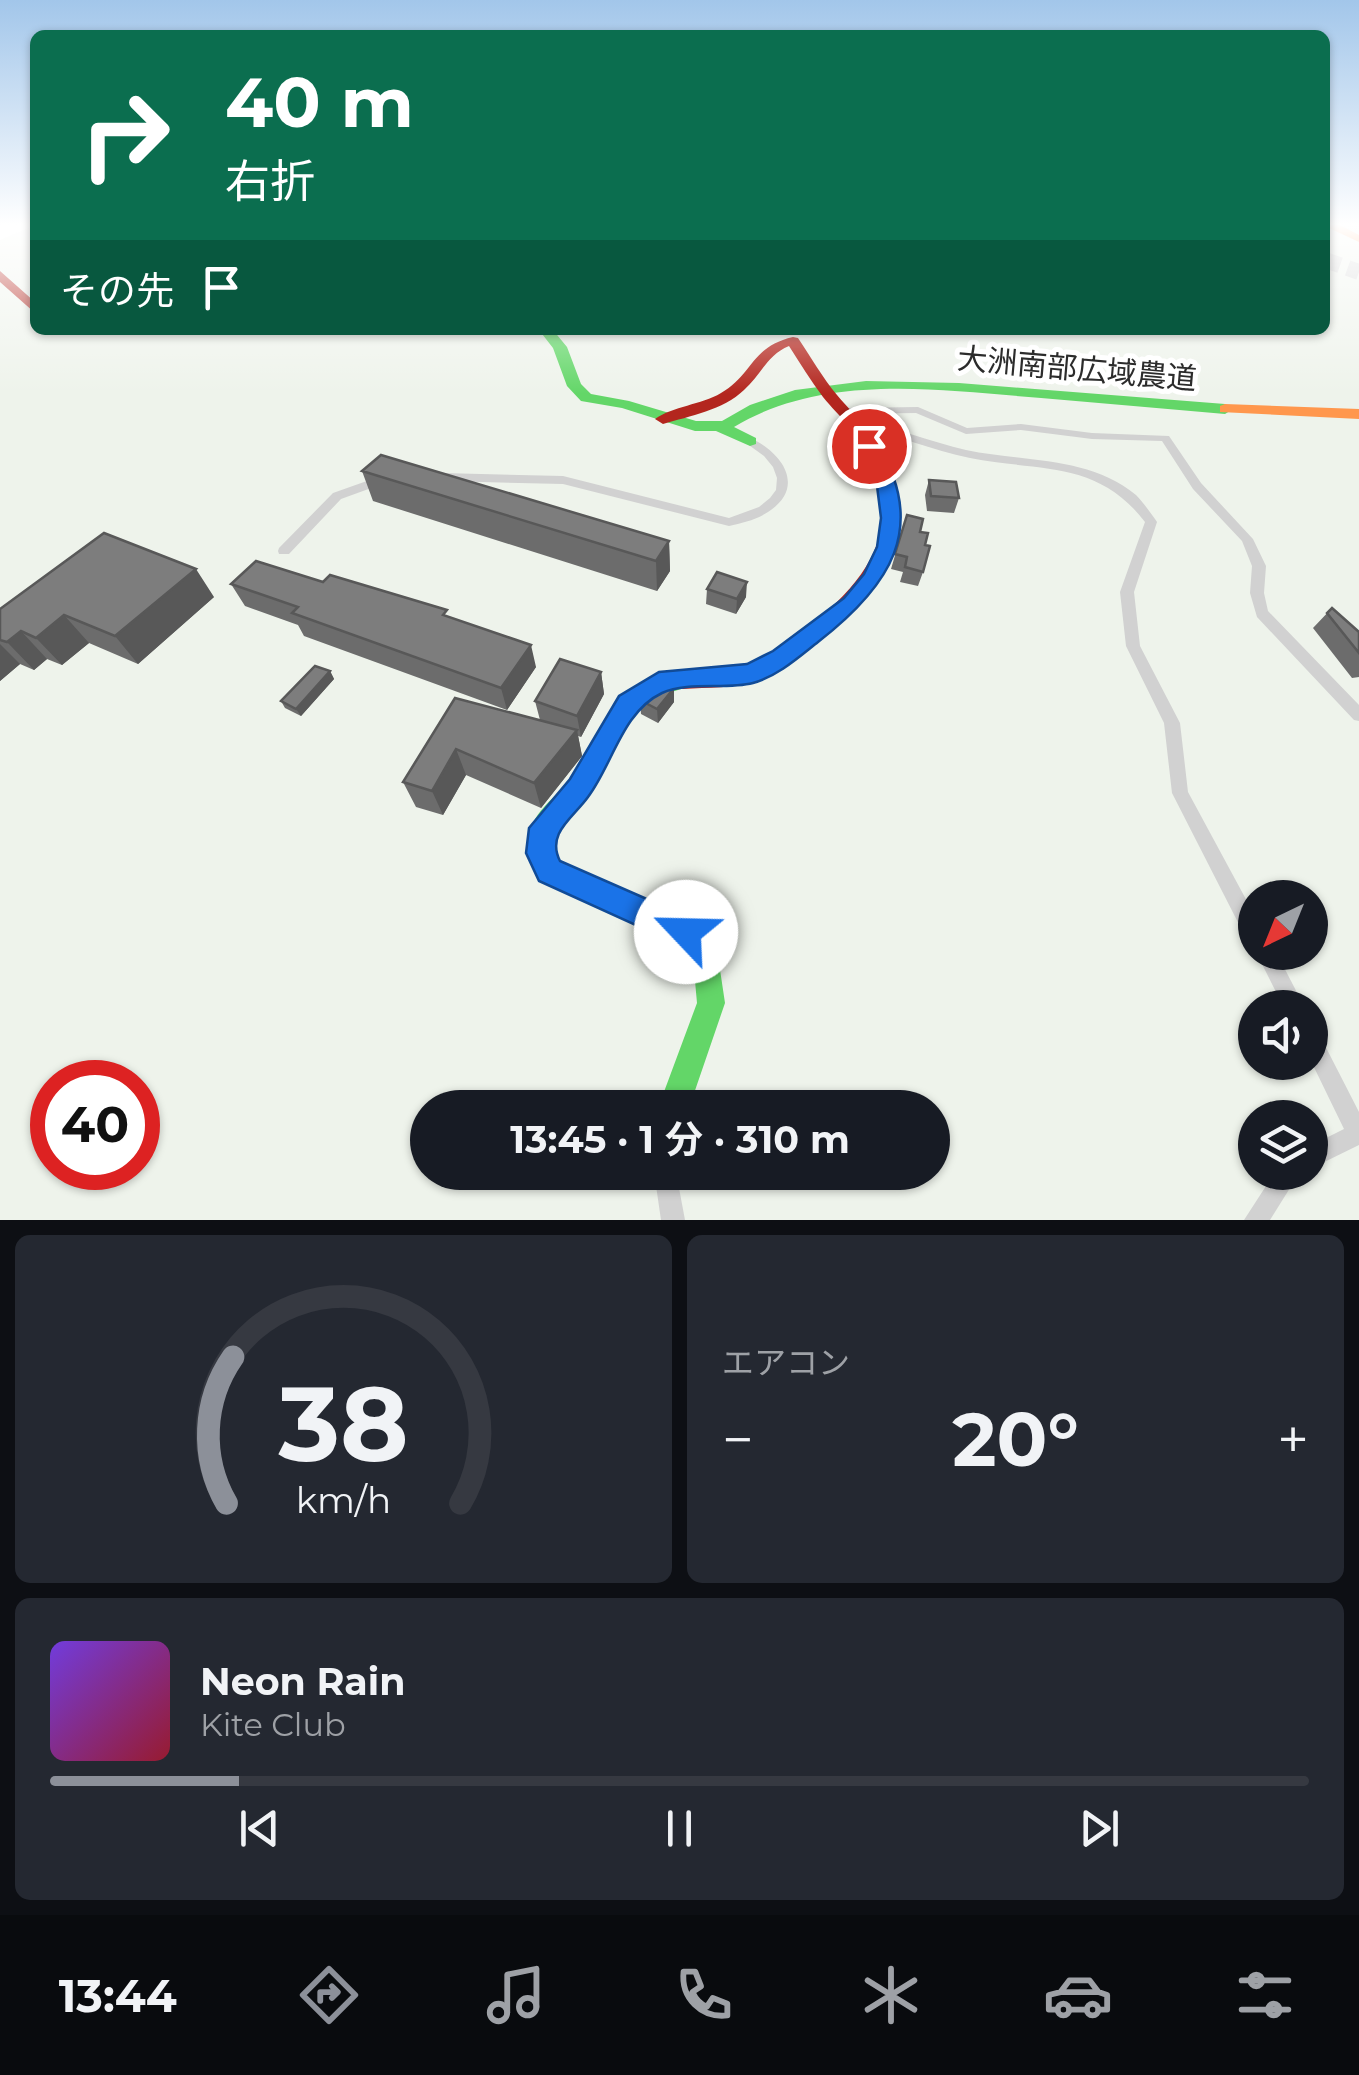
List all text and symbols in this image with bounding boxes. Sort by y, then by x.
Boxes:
text: 40 m [225,59,414,145]
icon: right [60,70,190,200]
text: 右折 [225,153,315,208]
icon: arrive [194,260,249,315]
text: その先 [60,267,174,314]
street label: 大洲南部広域農道 [956,340,1198,397]
pin [827,404,912,489]
icon: arrive [842,419,897,474]
position arrow [634,880,738,984]
north arrow [1238,880,1328,970]
map controls [1238,880,1328,1190]
button: sound [1238,990,1328,1080]
speed limit sign: 40 [30,1060,160,1190]
button: layers [1238,1100,1328,1190]
text: 13:45 · 1 分 · 310 m [510,1116,850,1163]
text: エアコン [722,1343,850,1382]
text: 38 [277,1360,409,1487]
text: 20° [952,1393,1079,1485]
text: − [722,1406,754,1473]
text: + [1277,1406,1309,1473]
text: km/h [296,1478,391,1522]
text: Neon Rain [200,1658,405,1705]
text: Kite Club [200,1705,346,1744]
icon: previous [232,1801,287,1856]
icon: pause [652,1801,707,1856]
icon: next [1072,1801,1127,1856]
icon: directions [294,1960,364,2030]
icon: music [481,1960,551,2030]
icon: phone [669,1960,739,2030]
icon: climate [856,1960,926,2030]
icon: car [1043,1960,1113,2030]
icon: filters [1230,1960,1300,2030]
text: 13:44 [59,1968,177,2023]

